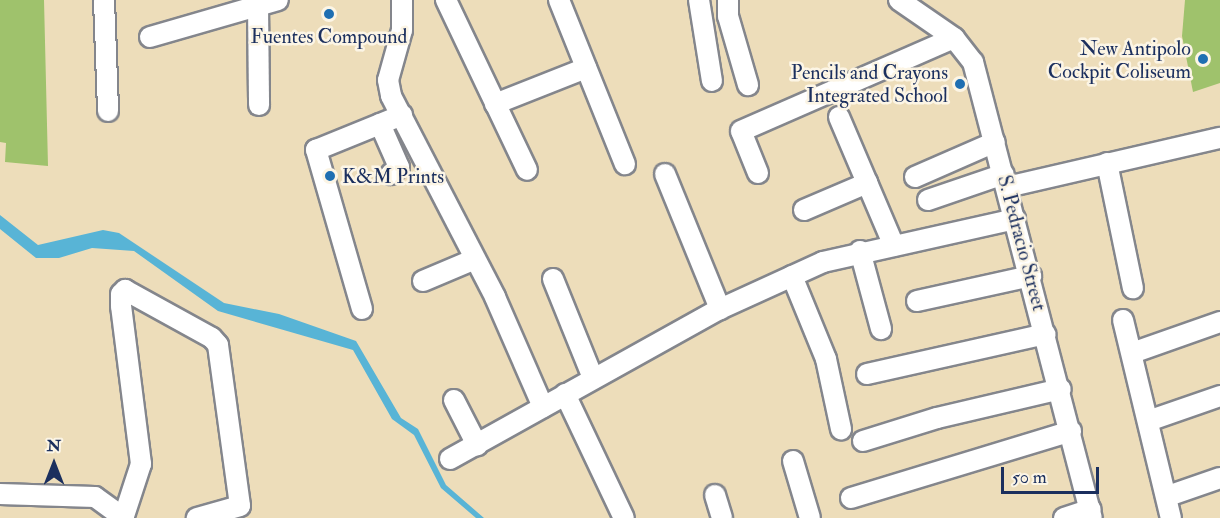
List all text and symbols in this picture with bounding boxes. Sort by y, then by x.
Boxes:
marker: Fuentes Compound [322,7,336,21]
place label: Fuentes Compound [251,24,407,48]
place label: New Antipolo Cockpit Coliseum [1048,36,1191,83]
marker: New Antipolo Cockpit Coliseum [1196,52,1210,66]
place label: Pencils and Crayons Integrated School [791,60,948,107]
marker: Pencils and Crayons Integrated School [953,77,967,91]
place label: K&M Prints [342,164,444,188]
marker: K&M Prints [323,169,337,183]
street label: S. Pedracio Street [992,173,1052,313]
north arrow [24,434,84,494]
text: N [47,436,61,456]
scale bar [1004,455,1102,493]
text: 50 m [1012,466,1047,489]

